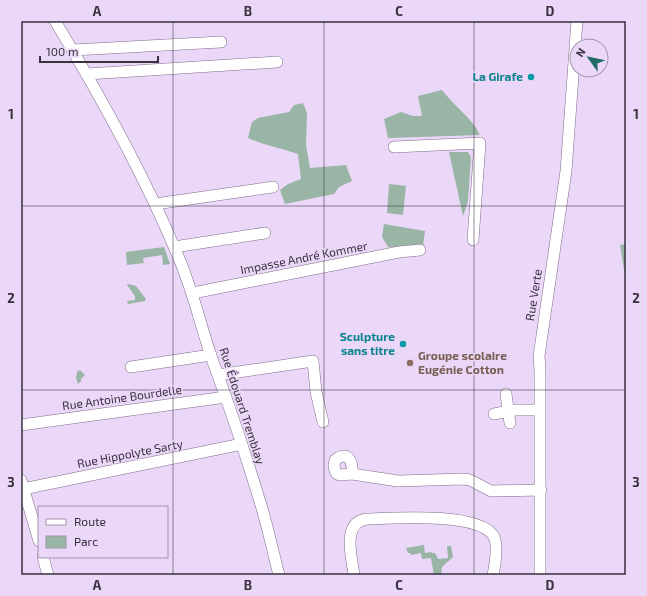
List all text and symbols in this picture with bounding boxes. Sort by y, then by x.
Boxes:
text: A [93,3,102,19]
text: B [244,3,252,19]
text: C [395,3,403,19]
text: D [546,3,555,19]
scale bar [40,38,158,64]
north arrow [569,38,609,78]
text: 100 m [46,44,78,58]
text: N [573,45,588,59]
place label: La Girafe [473,69,523,83]
marker: La Girafe [526,72,536,82]
text: 1 [8,106,14,122]
text: 1 [633,106,639,122]
street label: Impasse André Kommer [239,238,369,276]
street label: Rue Verte [522,268,544,322]
text: 2 [7,290,15,306]
text: 2 [632,290,640,306]
place label: Sculpture sans titre [340,329,395,357]
marker: Sculpture sans titre [398,339,408,349]
street label: Rue Édouard Tremblay [217,346,269,466]
place label: Groupe scolaire Eugénie Cotton [418,348,507,376]
marker: Groupe scolaire Eugénie Cotton [405,358,415,368]
street label: Rue Antoine Bourdelle [61,382,183,412]
street label: Rue Hippolyte Sarty [76,436,185,470]
text: 3 [7,474,15,490]
text: 3 [632,474,640,490]
legend [38,506,168,558]
text: Route [74,514,106,528]
text: Parc [74,534,98,548]
text: A [93,577,102,593]
text: B [244,577,252,593]
text: C [395,577,403,593]
text: D [546,577,555,593]

